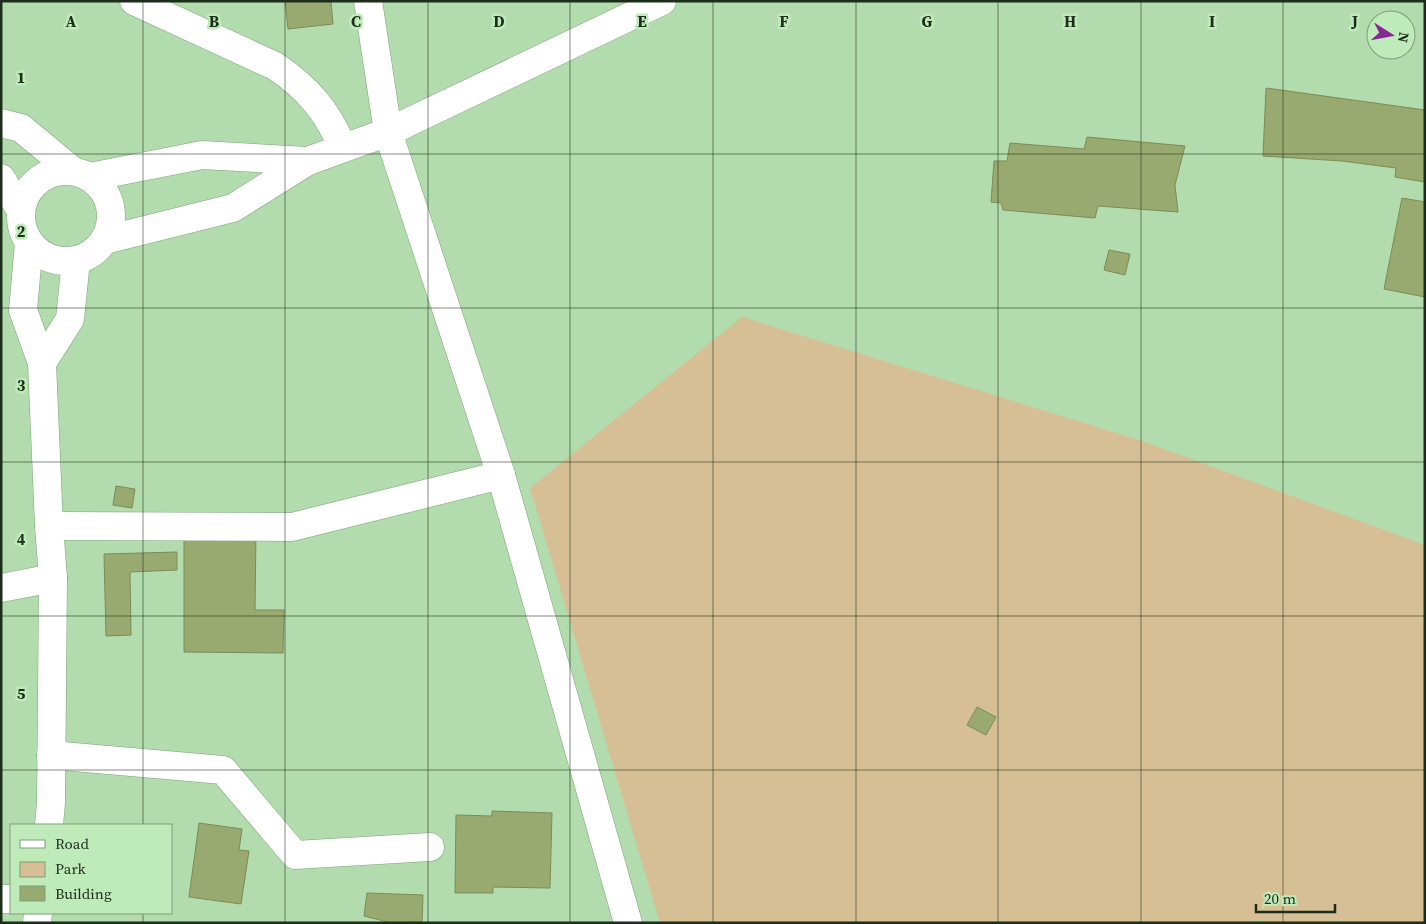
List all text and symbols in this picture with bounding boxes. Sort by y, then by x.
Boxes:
text: A [66,10,77,32]
text: B [209,10,220,32]
text: C [351,10,361,32]
text: D [493,10,505,32]
text: E [637,10,647,32]
text: F [779,10,789,32]
text: G [922,10,933,32]
text: H [1064,10,1076,32]
text: I [1209,10,1215,32]
text: J [1351,10,1358,32]
north arrow [1366,10,1416,60]
text: N [1393,31,1415,44]
text: 1 [17,66,25,88]
text: 2 [17,220,26,242]
text: 3 [17,374,26,396]
text: 4 [17,528,26,550]
text: 5 [17,682,26,704]
legend [10,824,172,914]
text: Road [55,833,89,854]
text: Park [55,858,87,879]
scale bar [1256,882,1335,914]
text: Building [55,883,112,904]
text: 20 m [1264,888,1296,909]

